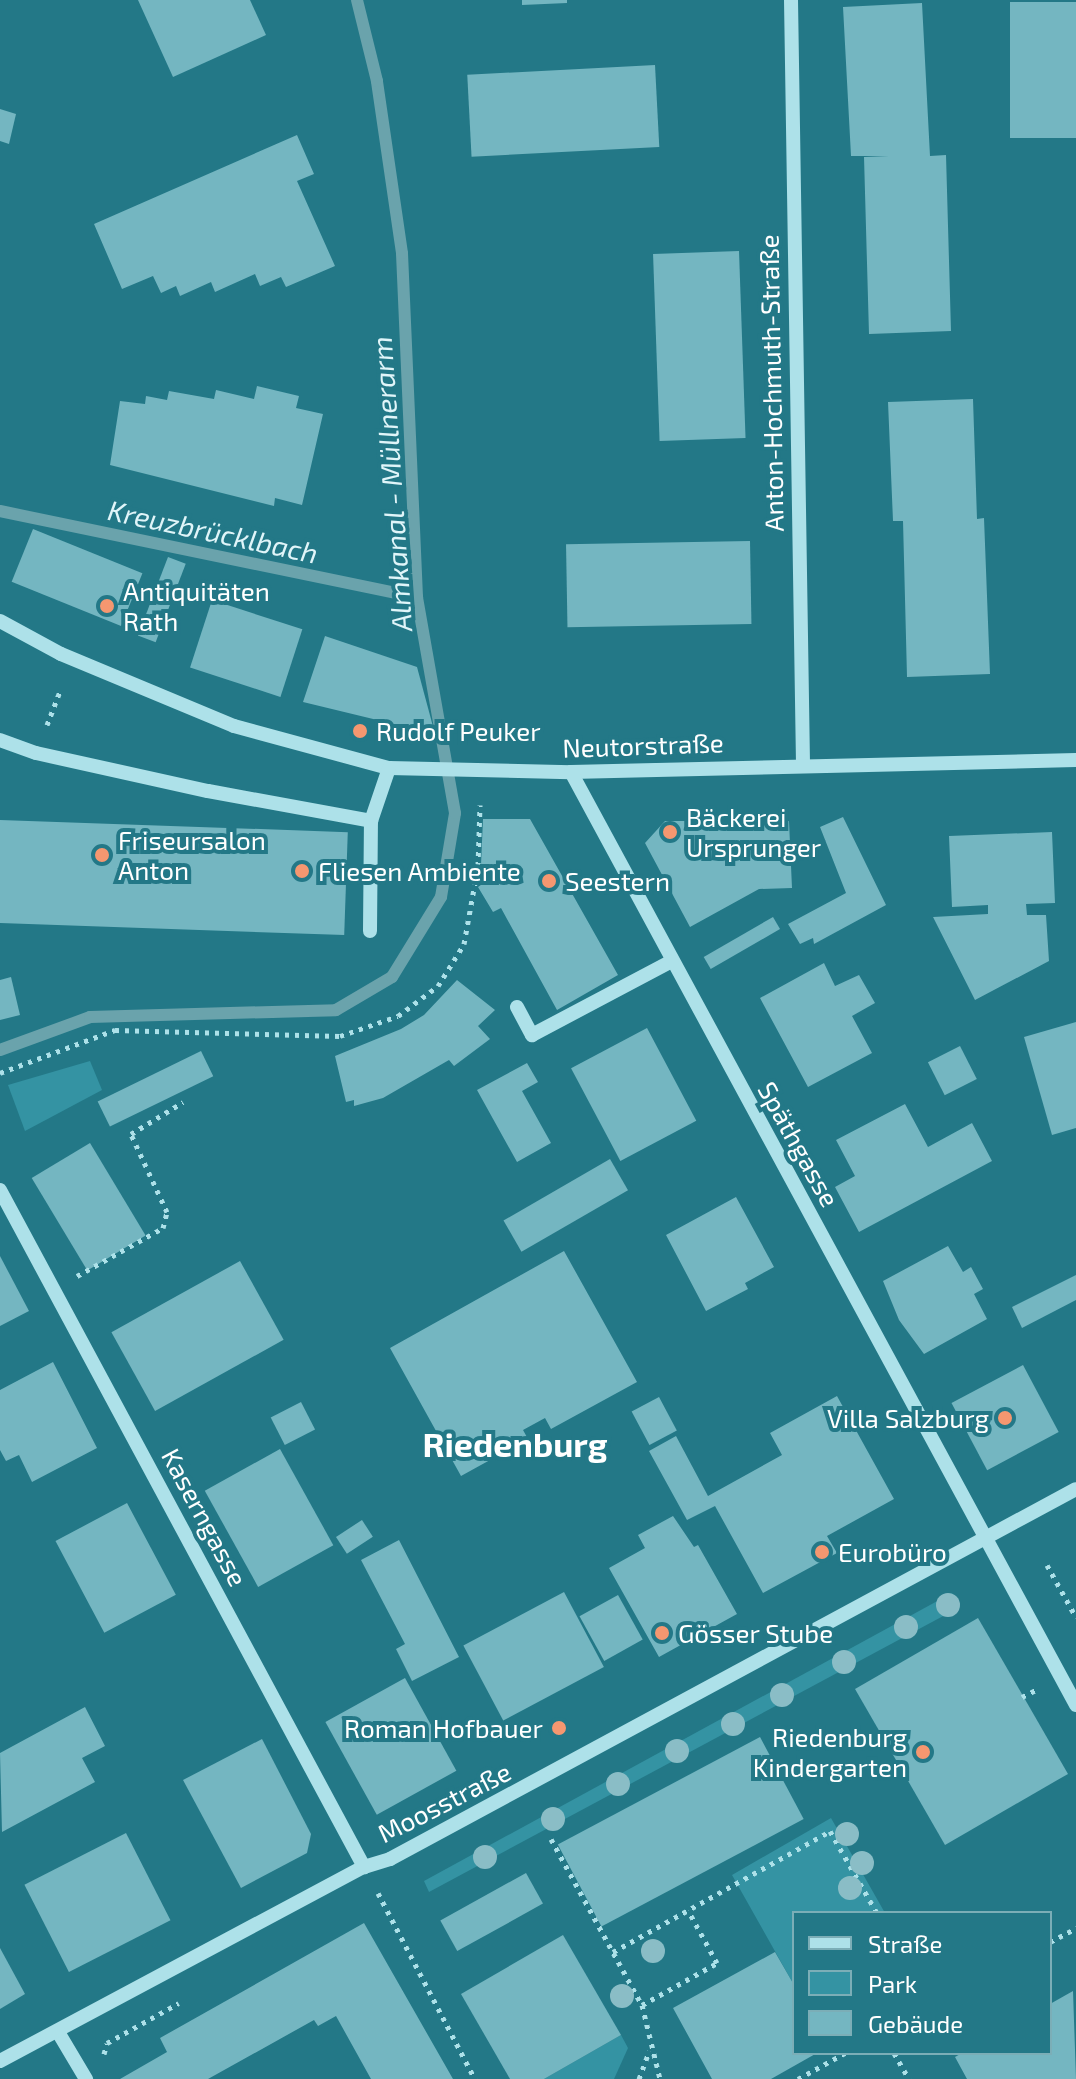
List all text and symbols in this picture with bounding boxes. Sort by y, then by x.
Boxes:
street label: Anton-Hochmuth-Straße [753,234,789,532]
water label: Almkanal - Müllnerarm [364,335,418,633]
water label: Kreuzbrücklbach [105,492,321,570]
place label: Antiquitäten Rath [123,575,270,636]
marker: Antiquitäten Rath [98,597,116,615]
place label: Rudolf Peuker [376,715,541,747]
marker: Rudolf Peuker [351,722,369,740]
street label: Neutorstraße [562,727,724,763]
place label: Bäckerei Ursprunger [686,801,821,862]
marker: Bäckerei Ursprunger [661,823,679,841]
place label: Friseursalon Anton [118,824,266,886]
marker: Friseursalon Anton [93,846,111,864]
place label: Fliesen Ambiente [318,855,521,887]
marker: Fliesen Ambiente [293,862,311,880]
place label: Seestern [565,865,670,897]
marker: Seestern [540,872,558,890]
street label: Späthgasse [752,1076,846,1212]
place label: Villa Salzburg [827,1402,989,1434]
marker: Villa Salzburg [996,1409,1014,1427]
district label: Riedenburg [422,1424,608,1464]
street label: Kaserngasse [156,1443,254,1591]
place label: Eurobüro [838,1536,947,1568]
marker: Eurobüro [813,1543,831,1561]
place label: Gösser Stube [678,1617,834,1649]
marker: Gösser Stube [653,1624,671,1642]
place label: Roman Hofbauer [344,1712,543,1744]
marker: Roman Hofbauer [550,1719,568,1737]
place label: Riedenburg Kindergarten [753,1721,907,1782]
marker: Riedenburg Kindergarten [914,1743,932,1761]
street label: Moosstraße [372,1755,516,1849]
legend [792,1911,1052,2055]
text: Straße [868,1929,942,1958]
text: Park [868,1969,917,1998]
text: Gebäude [868,2009,963,2038]

